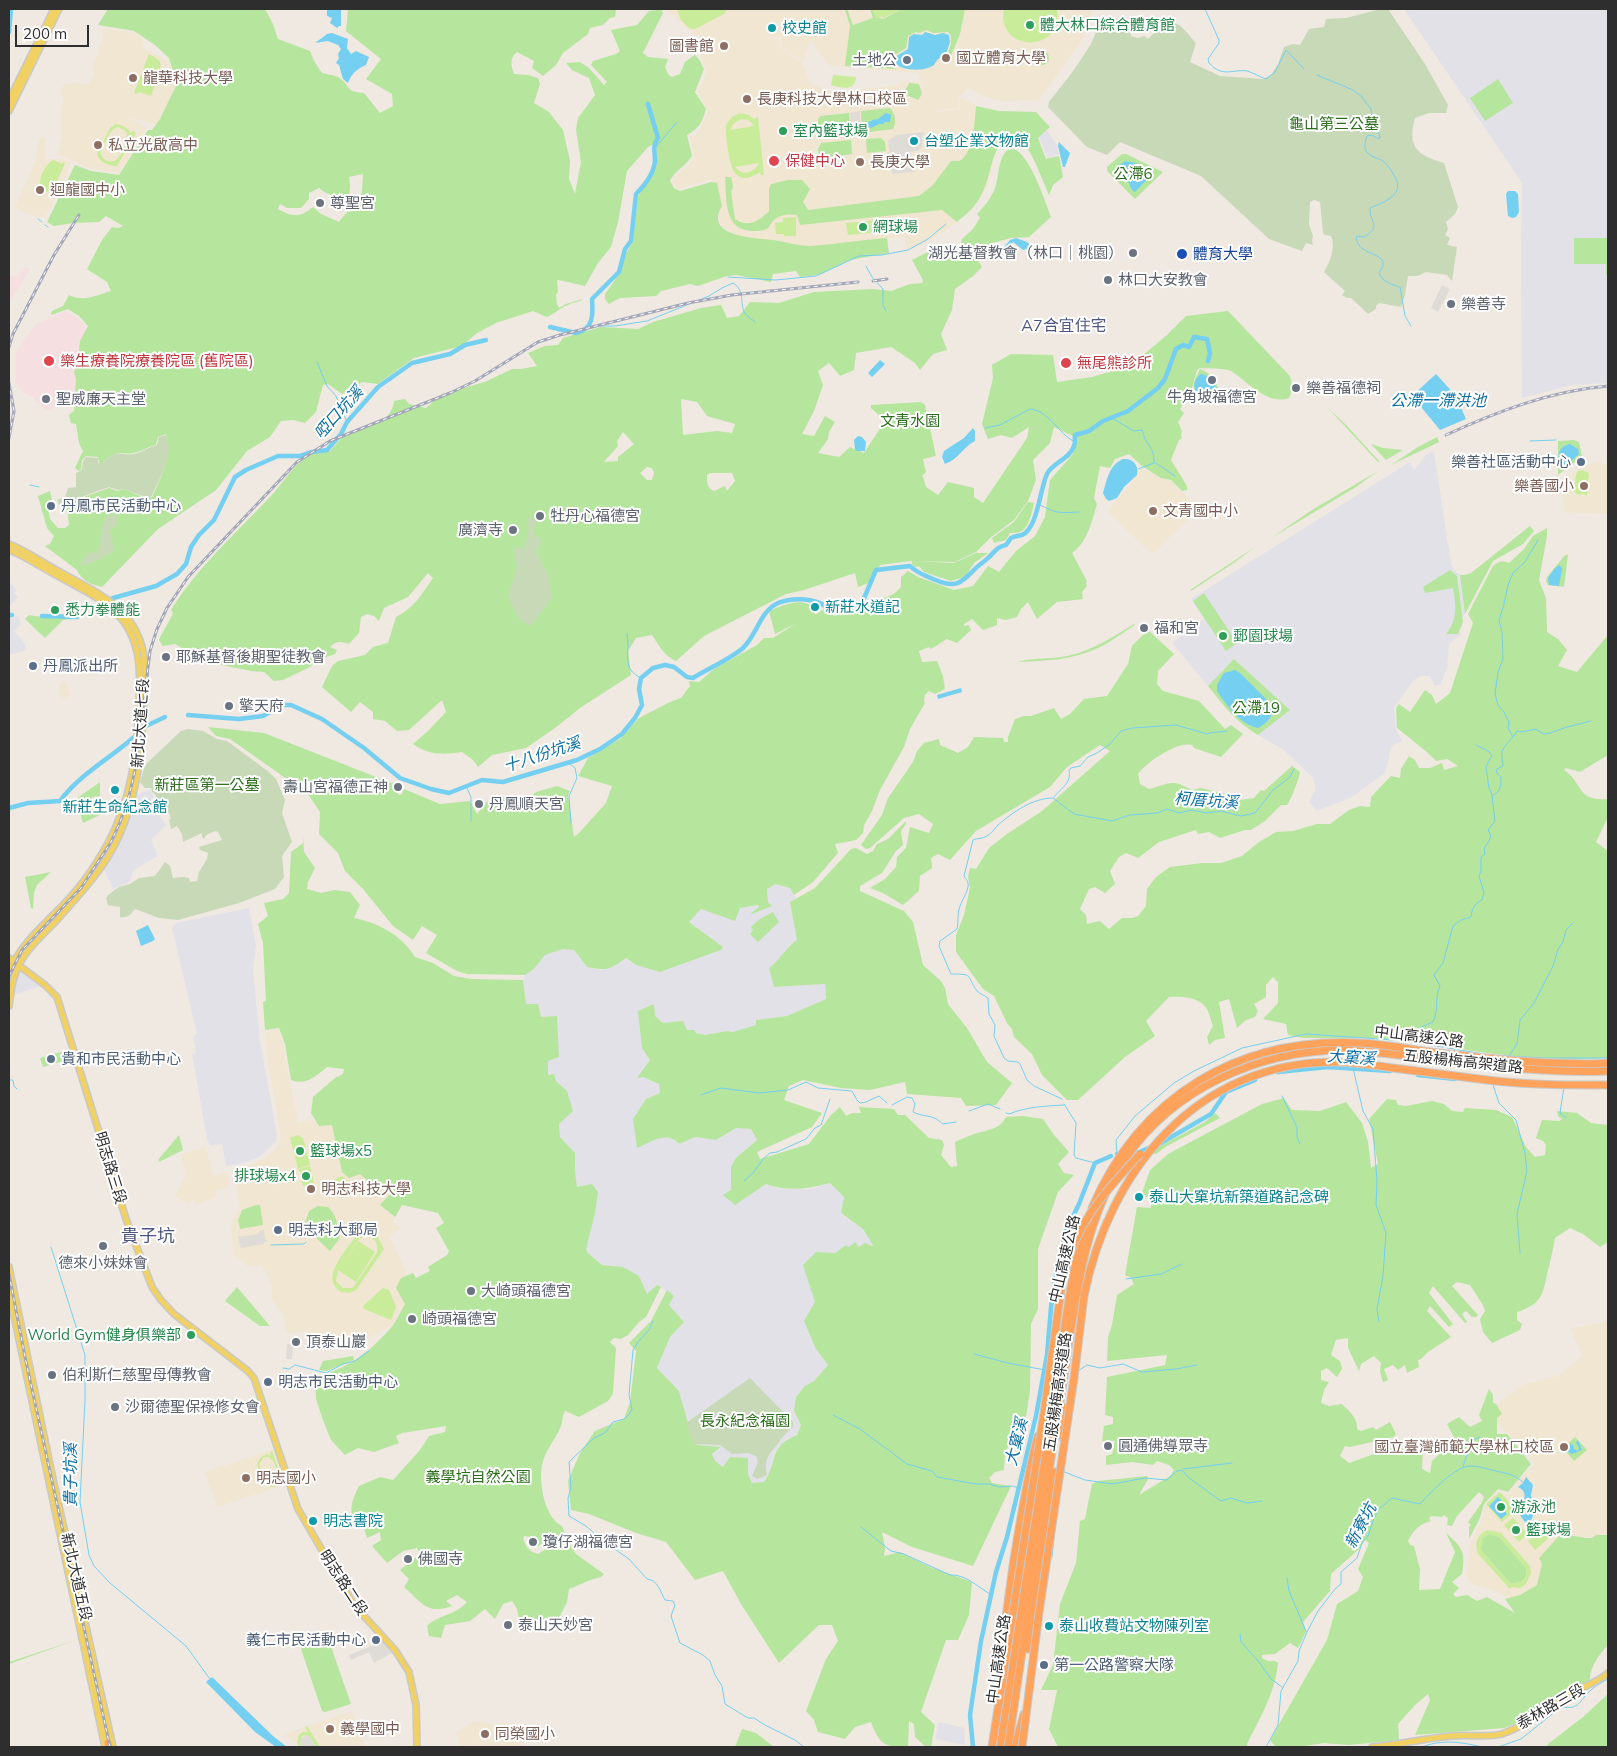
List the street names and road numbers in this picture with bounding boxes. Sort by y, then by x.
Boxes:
street label: 新北大道七段 [129,677,153,769]
street label: 中山高速公路 [1373,1023,1465,1051]
street label: 五股楊梅高架道路 [1402,1047,1524,1077]
street label: 明志路三段 [90,1130,130,1206]
street label: 中山高速公路 [1046,1213,1084,1305]
street label: 五股楊梅高架道路 [1041,1331,1075,1453]
street label: 新北大道五段 [57,1531,95,1623]
street label: 明志路二段 [315,1547,371,1619]
street label: 中山高速公路 [984,1613,1014,1705]
street label: 泰林路三段 [1514,1680,1588,1734]

